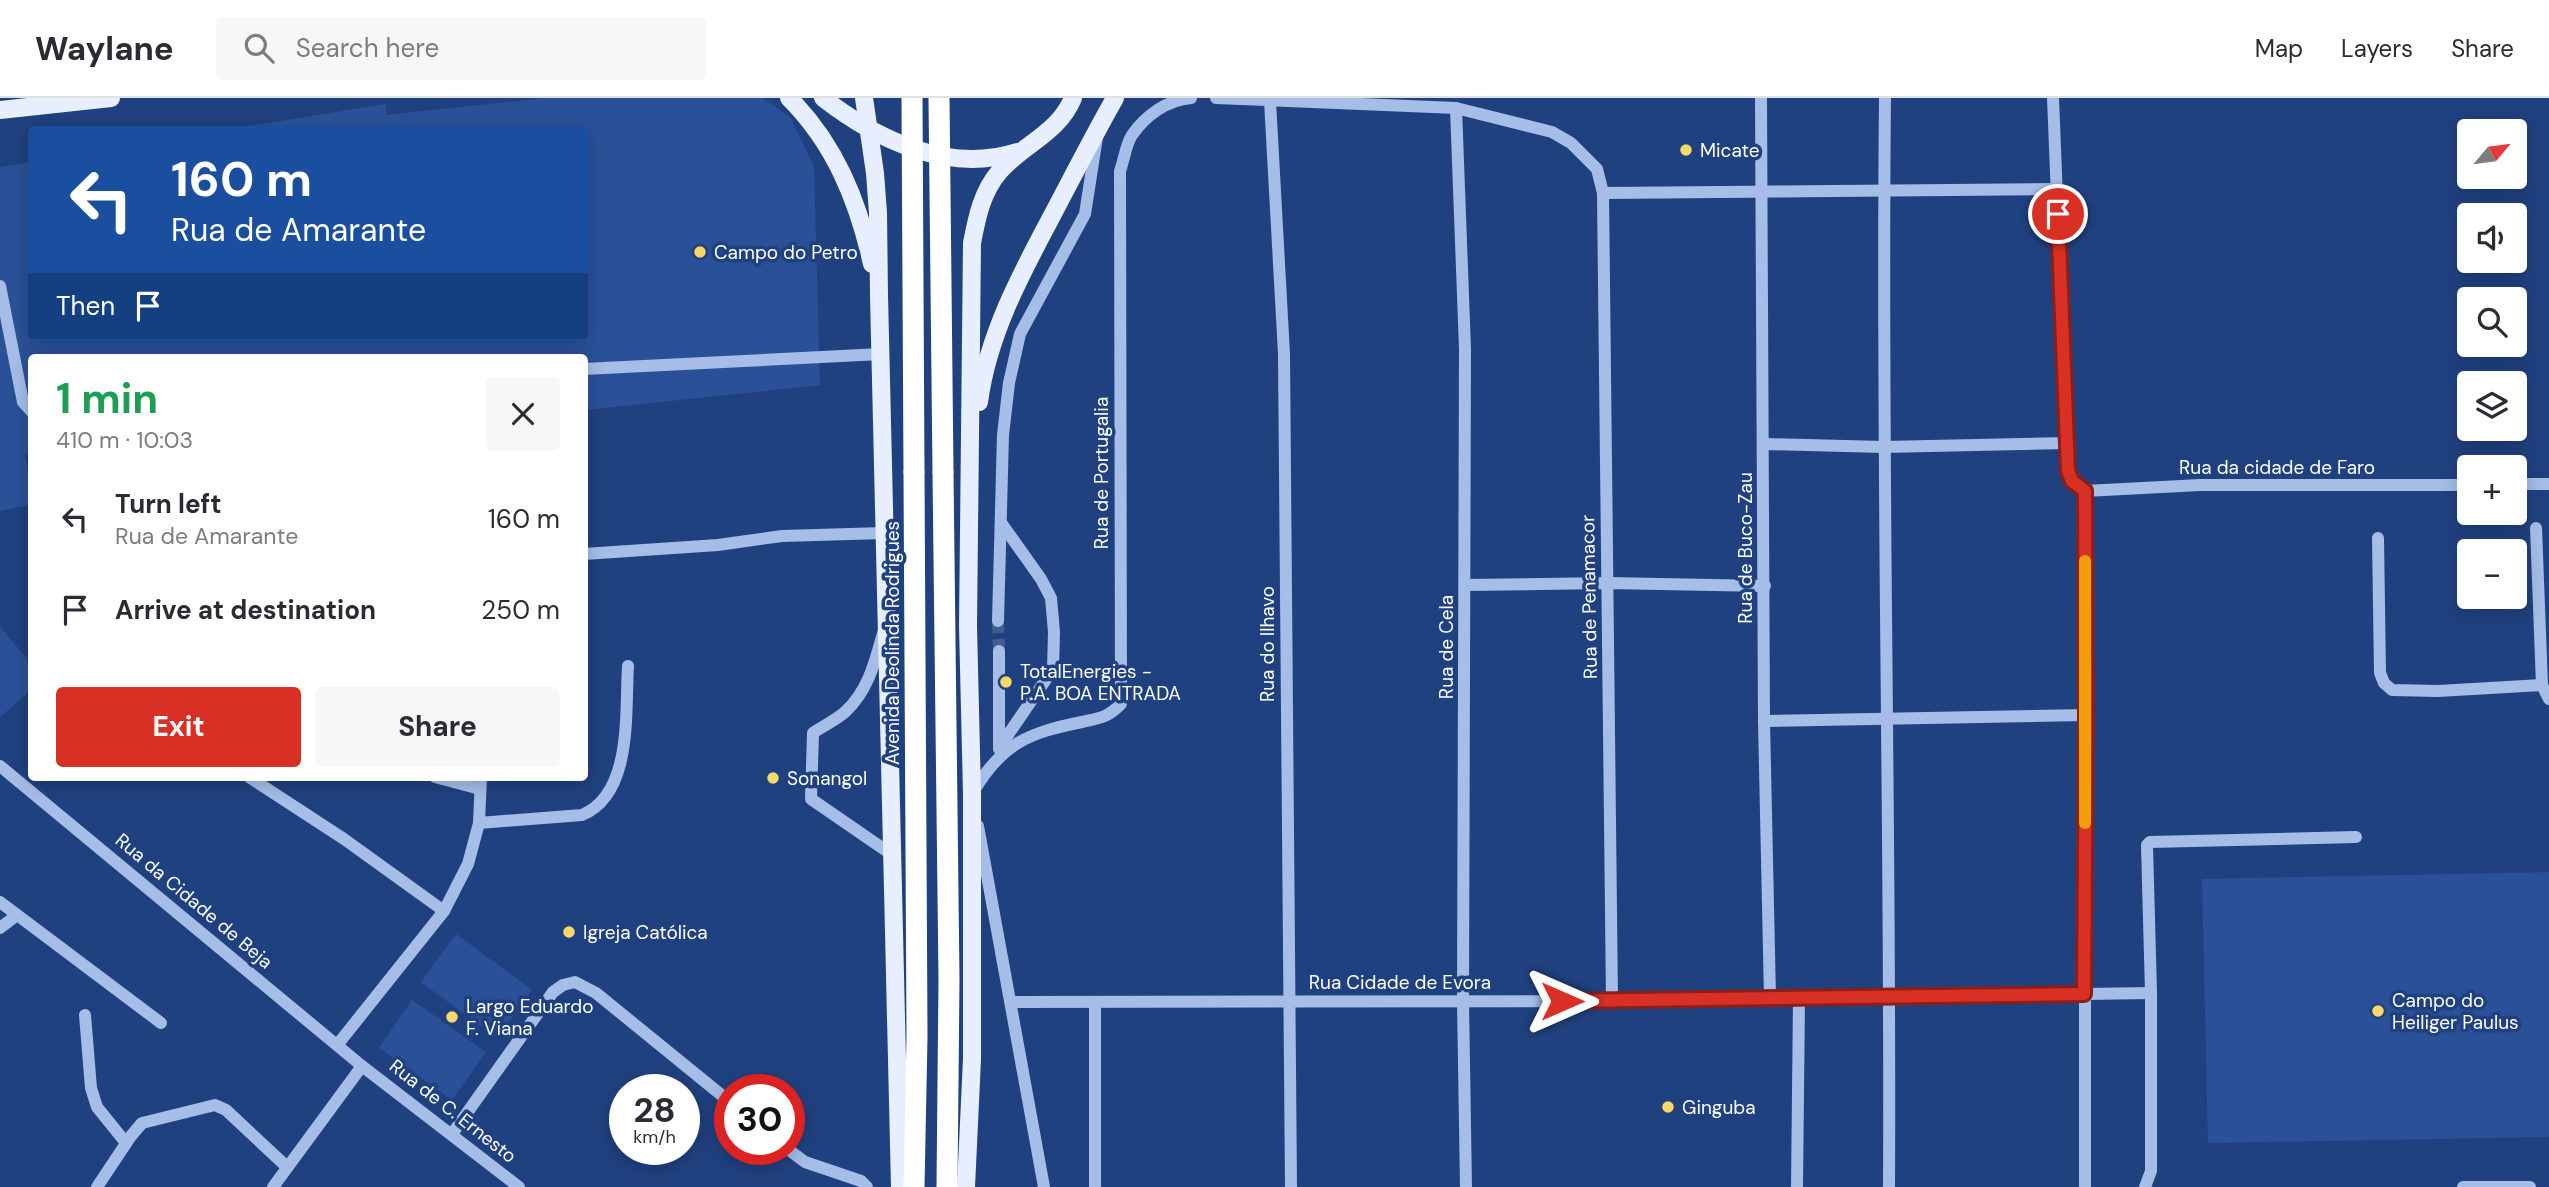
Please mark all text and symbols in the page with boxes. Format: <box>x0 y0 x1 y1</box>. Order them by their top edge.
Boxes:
search box <box>216 17 706 80</box>
text: Waylane <box>35 27 174 70</box>
icon: search <box>240 29 278 67</box>
text: Search here <box>296 31 439 65</box>
text: Map <box>2255 33 2303 64</box>
text: Layers <box>2341 33 2413 64</box>
text: Share <box>2451 33 2514 64</box>
north arrow <box>2457 119 2527 189</box>
map controls <box>2457 119 2527 609</box>
place label: Micate <box>1700 138 1759 163</box>
marker: Micate <box>1678 142 1694 158</box>
text: 160 m <box>171 147 312 211</box>
icon: left <box>56 154 147 245</box>
pin <box>2028 184 2088 244</box>
icon: arrive <box>2039 195 2077 233</box>
button: sound <box>2457 203 2527 273</box>
text: Rua de Amarante <box>171 209 426 251</box>
place label: Campo do Petro <box>714 240 858 265</box>
marker: Campo do Petro <box>692 244 708 260</box>
icon: arrive <box>129 287 167 325</box>
button: search <box>2457 287 2527 357</box>
text: Then <box>56 289 115 323</box>
text: 1 min <box>56 371 158 426</box>
button: layers <box>2457 371 2527 441</box>
button: close <box>486 377 560 451</box>
street label: Rua de Portugalia <box>1089 397 1114 549</box>
text: 410 m · 10:03 <box>56 425 193 455</box>
street label: Rua da cidade de Faro <box>2179 455 2375 480</box>
button: + <box>2457 455 2527 525</box>
street label: Rua de Buco-Zau <box>1733 472 1758 624</box>
text: Turn left <box>115 487 222 521</box>
icon: left <box>56 500 94 538</box>
text: 160 m <box>488 502 560 536</box>
street label: Rua de Penamacor <box>1575 515 1603 679</box>
text: Rua de Amarante <box>115 521 298 551</box>
street label: Avenida Deolinda Rodrigues <box>880 521 905 765</box>
button: − <box>2457 539 2527 609</box>
street label: Rua do Ilhavo <box>1255 586 1280 702</box>
icon: arrive <box>56 591 94 629</box>
text: Arrive at destination <box>115 593 376 627</box>
text: 250 m <box>481 593 560 627</box>
street label: Rua de Cela <box>1434 595 1459 699</box>
place label: TotalEnergies - P.A. BOA ENTRADA <box>1020 659 1181 706</box>
marker: TotalEnergies - P.A. BOA ENTRADA <box>998 674 1014 690</box>
button: Exit <box>56 687 301 767</box>
button: Share <box>315 687 560 767</box>
place label: Sonangol <box>787 766 867 791</box>
marker: Sonangol <box>765 770 781 786</box>
street label: Rua da Cidade de Beja <box>110 828 278 974</box>
place label: Igreja Católica <box>583 920 708 945</box>
marker: Igreja Católica <box>561 924 577 940</box>
position arrow <box>1525 964 1599 1038</box>
street label: Rua Cidade de Evora <box>1309 970 1491 995</box>
place label: Campo do Heiliger Paulus <box>2392 988 2519 1035</box>
place label: Largo Eduardo F. Viana <box>466 994 593 1041</box>
marker: Campo do Heiliger Paulus <box>2370 1003 2386 1019</box>
marker: Largo Eduardo F. Viana <box>444 1009 460 1025</box>
street label: Rua de C. Ernesto <box>384 1053 522 1169</box>
speed limit sign: 30 <box>714 1074 805 1165</box>
text: 28 <box>633 1087 676 1133</box>
place label: Ginguba <box>1682 1095 1756 1120</box>
marker: Ginguba <box>1660 1099 1676 1115</box>
text: km/h <box>633 1125 676 1149</box>

